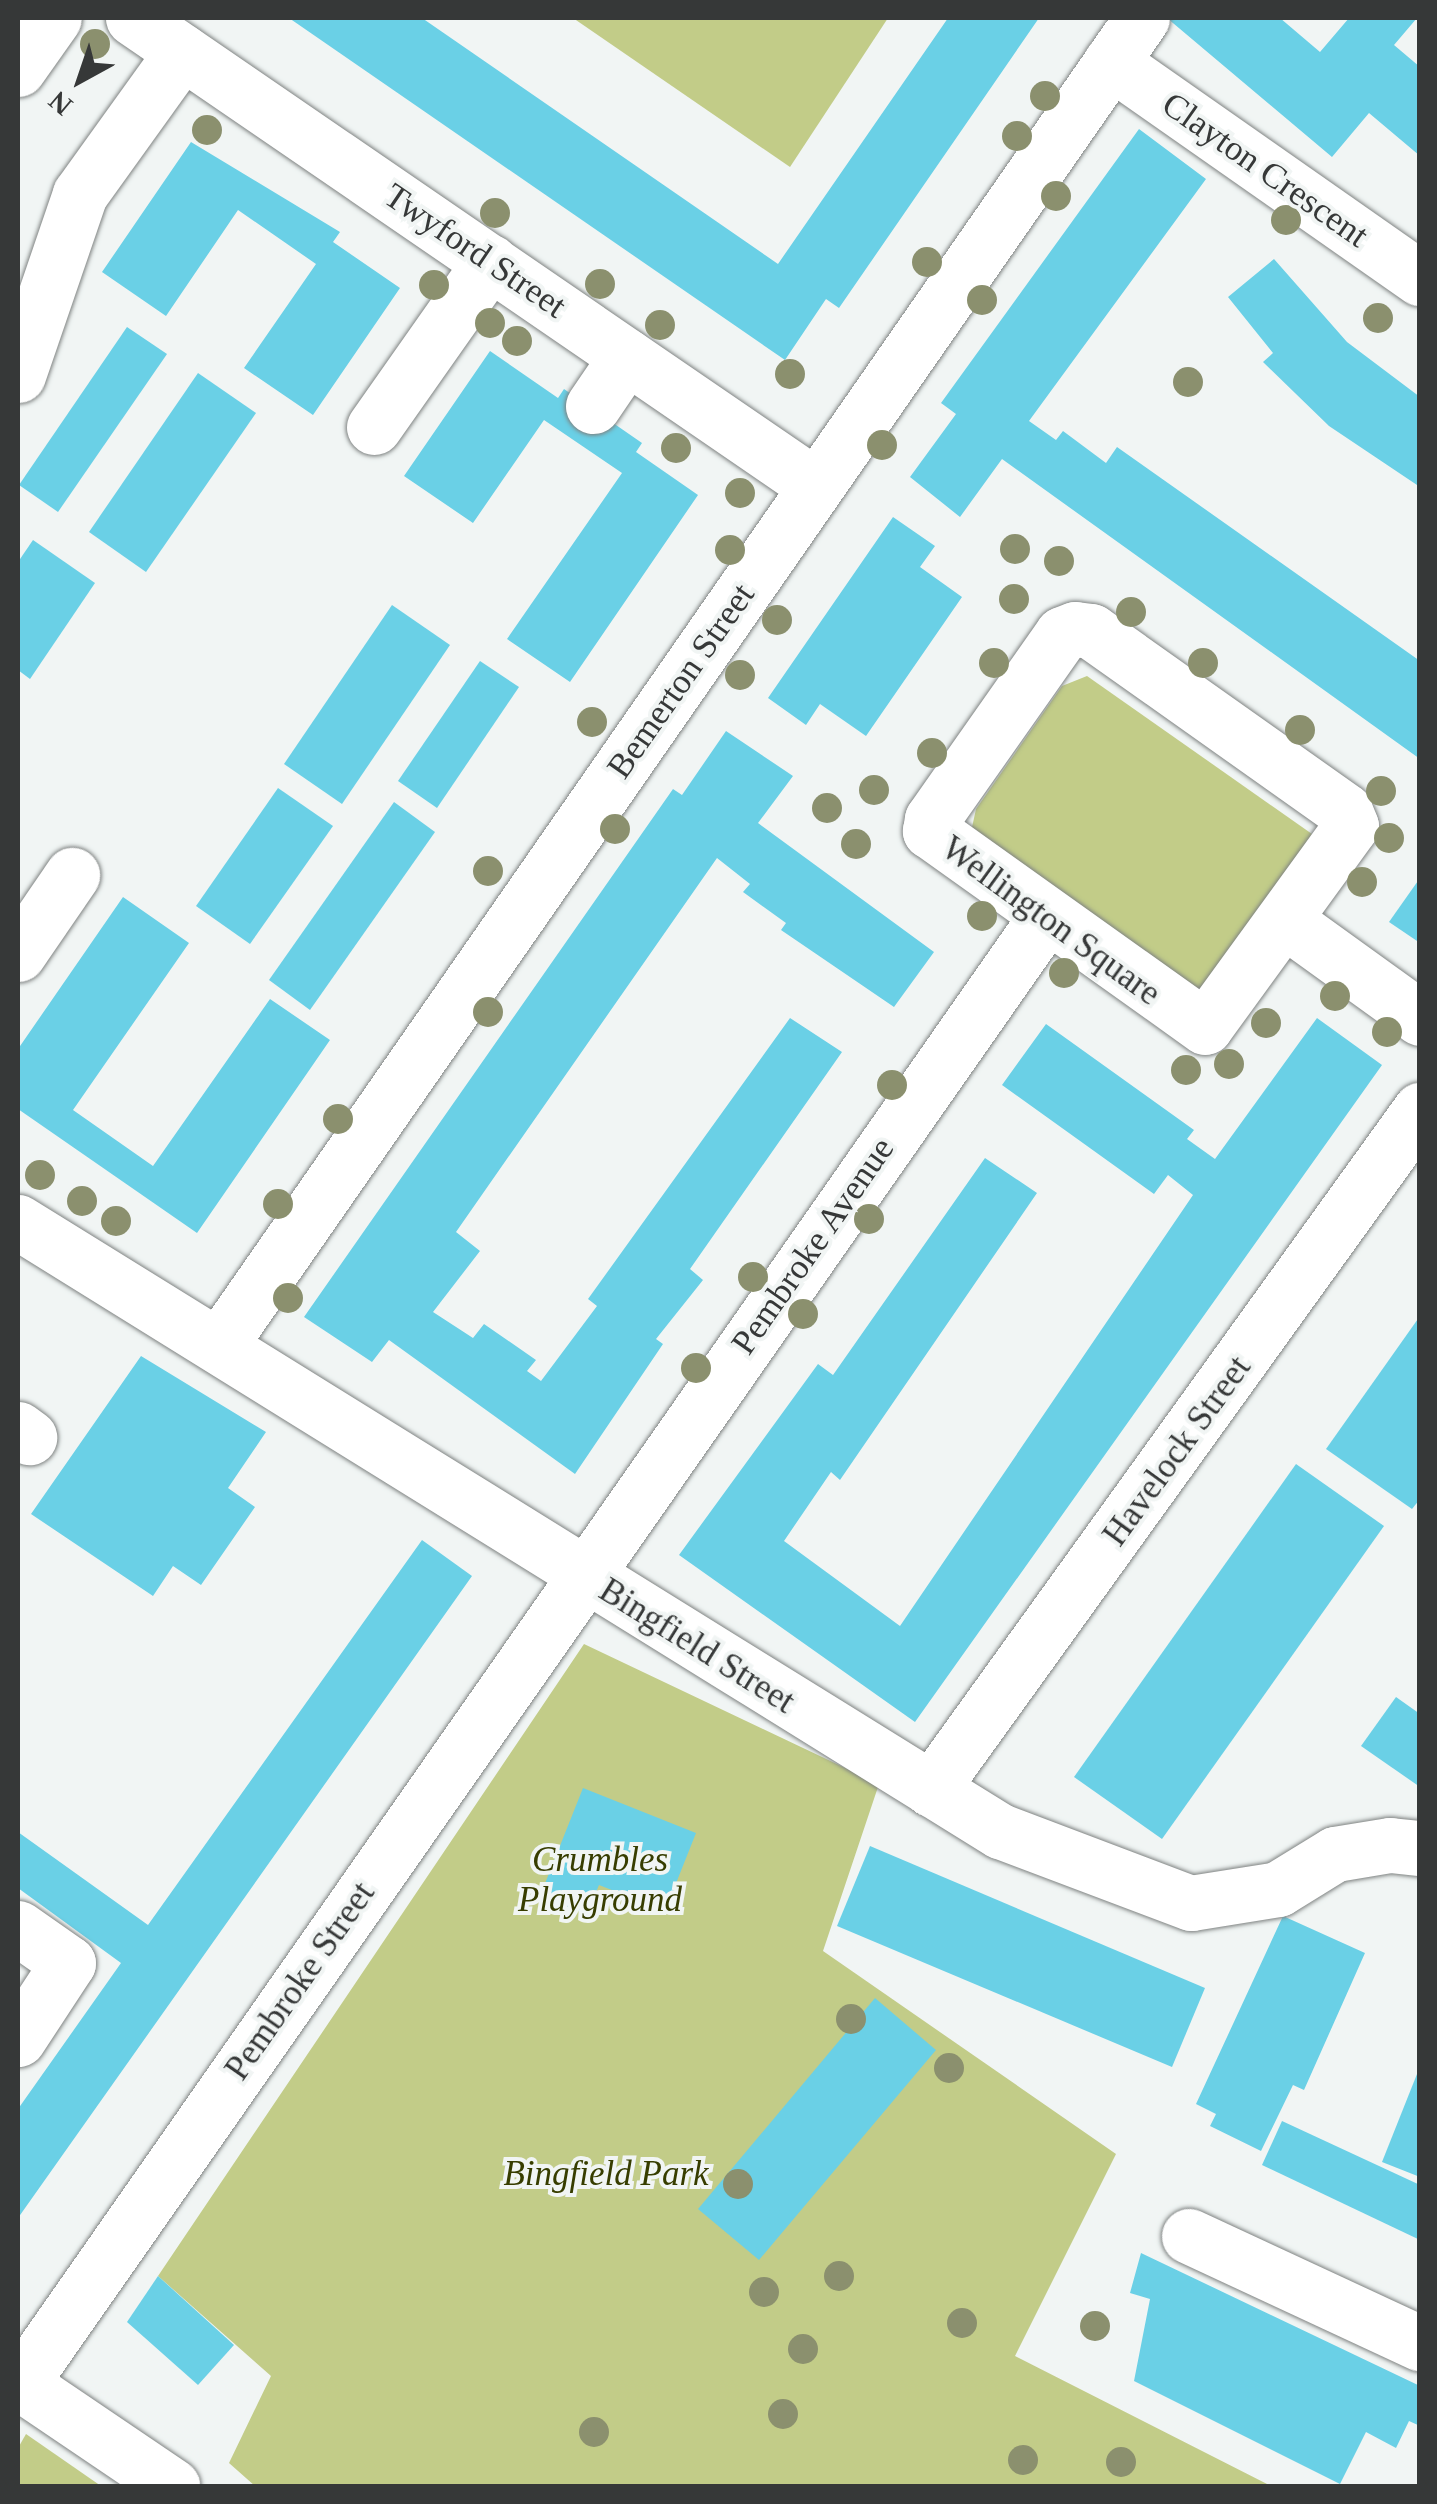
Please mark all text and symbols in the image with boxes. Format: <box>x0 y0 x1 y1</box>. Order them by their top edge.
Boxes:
north arrow <box>30 30 130 130</box>
street label: Clayton Crescent <box>1154 83 1376 257</box>
text: N <box>43 85 78 122</box>
street label: Twyford Street <box>376 175 574 327</box>
street label: Bemerton Street <box>598 575 764 787</box>
street label: Wellington Square <box>933 827 1169 1015</box>
street label: Pembroke Avenue <box>722 1129 904 1363</box>
street label: Havelock Street <box>1094 1348 1260 1554</box>
street label: Bingfield Street <box>591 1569 803 1723</box>
park label: Crumbles Playground <box>518 1839 682 1921</box>
street label: Pembroke Street <box>216 1874 384 2088</box>
park label: Bingfield Park <box>503 2153 709 2195</box>

